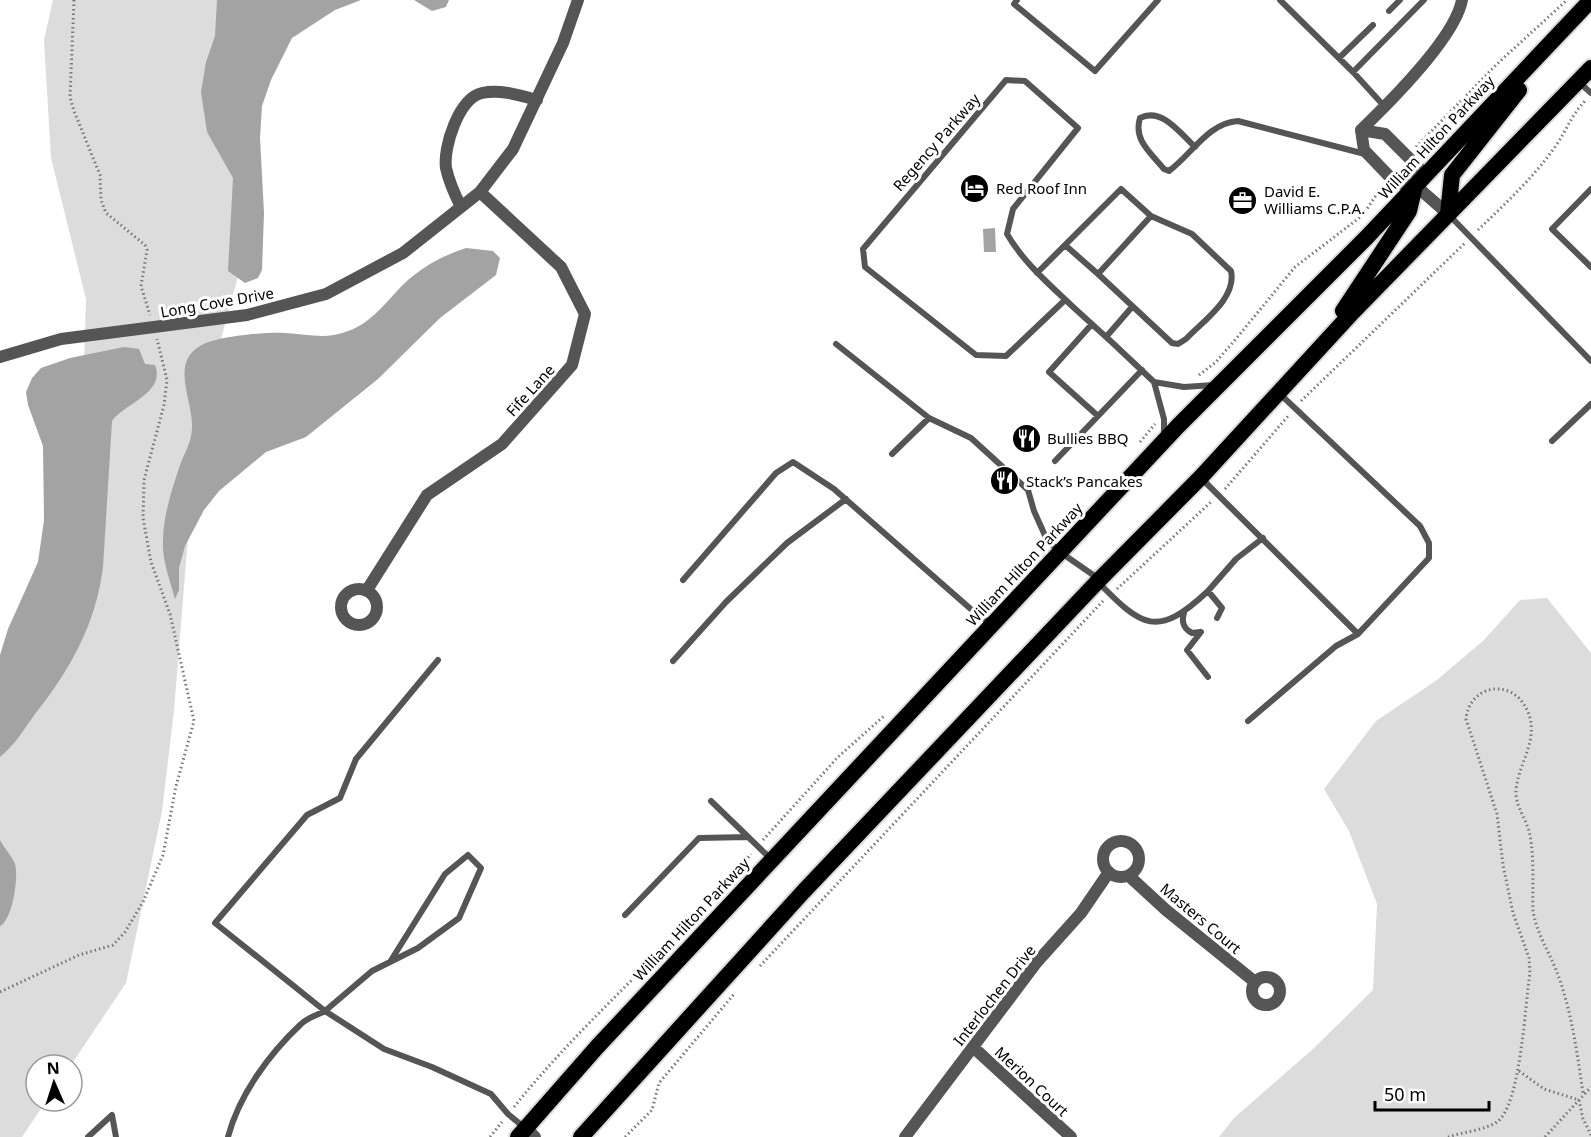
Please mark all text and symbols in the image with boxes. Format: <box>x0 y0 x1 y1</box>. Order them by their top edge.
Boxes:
street label: William Hilton Parkway <box>1373 71 1499 203</box>
street label: Regency Parkway <box>888 89 984 195</box>
hotel icon: Red Roof Inn <box>959 172 991 204</box>
place label: Red Roof Inn <box>996 178 1087 198</box>
place label: David E. Williams C.P.A. <box>1264 181 1365 218</box>
office icon: David E. Williams C.P.A. <box>1227 184 1259 216</box>
street label: Long Cove Drive <box>159 282 275 322</box>
street label: Fife Lane <box>501 360 559 420</box>
restaurant icon: Bullies BBQ <box>1010 422 1042 454</box>
place label: Bullies BBQ <box>1047 428 1128 448</box>
restaurant icon: Stack’s Pancakes <box>989 465 1021 497</box>
place label: Stack’s Pancakes <box>1026 471 1143 491</box>
street label: William Hilton Parkway <box>961 498 1087 630</box>
street label: William Hilton Parkway <box>628 853 754 985</box>
street label: Masters Court <box>1156 878 1246 958</box>
street label: Interlochen Drive <box>948 941 1040 1049</box>
street label: Merion Court <box>991 1042 1074 1121</box>
north arrow <box>24 1053 84 1113</box>
text: N <box>46 1057 60 1079</box>
scale bar <box>1375 1074 1489 1112</box>
text: 50 m <box>1384 1082 1426 1106</box>

